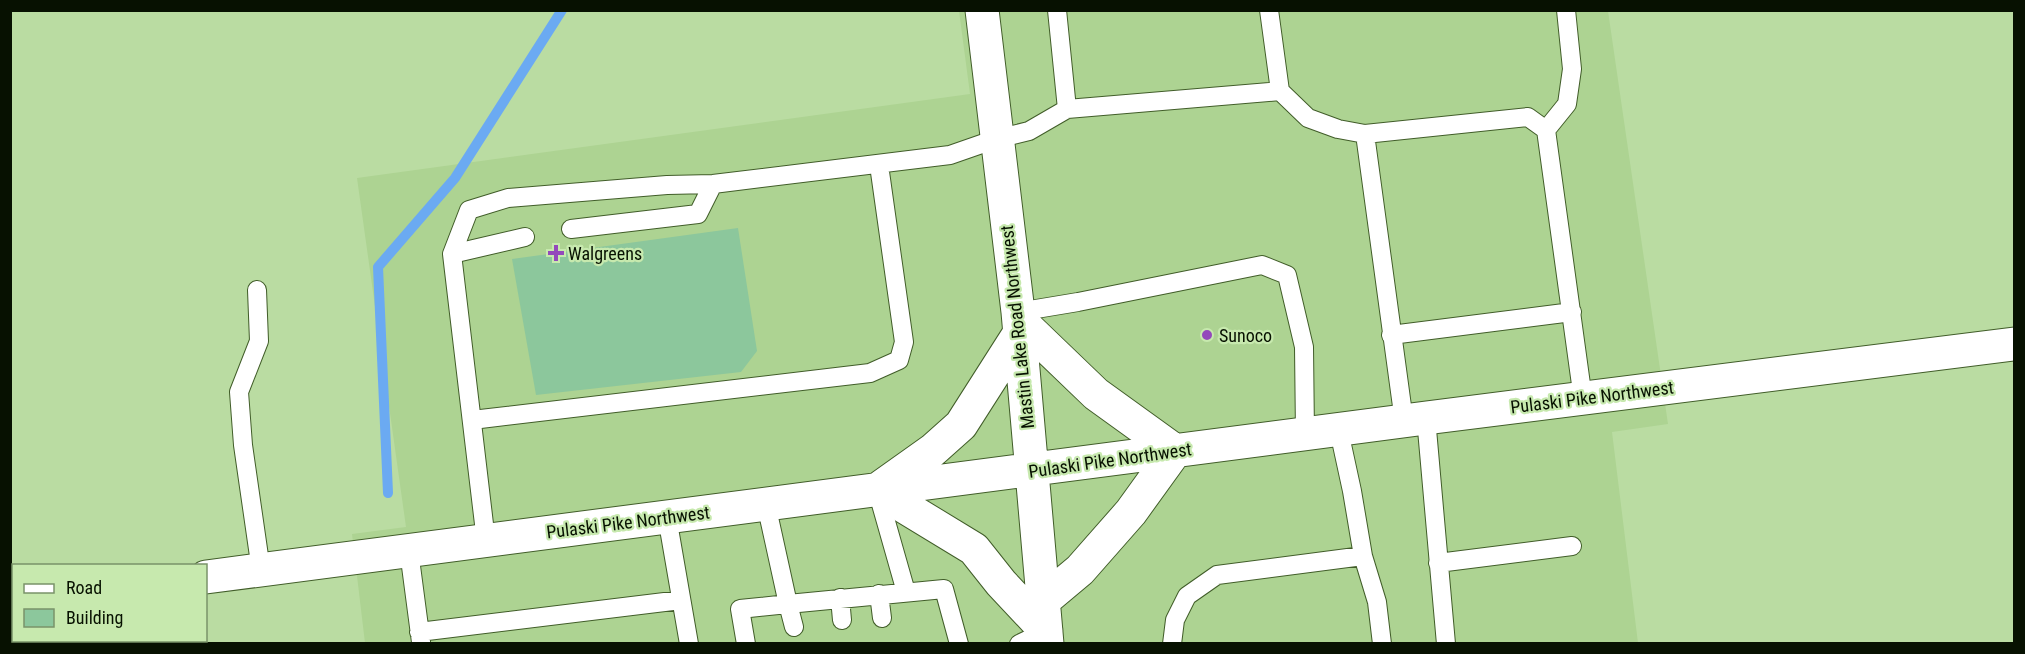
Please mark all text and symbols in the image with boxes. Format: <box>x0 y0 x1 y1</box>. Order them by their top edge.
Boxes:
street label: Mastin Lake Road Northwest <box>996 224 1038 430</box>
place label: Walgreens <box>568 243 642 264</box>
marker: Walgreens <box>549 246 563 260</box>
place label: Sunoco <box>1219 325 1272 346</box>
marker: Sunoco <box>1200 328 1214 342</box>
street label: Pulaski Pike Northwest <box>1509 377 1675 417</box>
street label: Pulaski Pike Northwest <box>1027 438 1193 482</box>
street label: Pulaski Pike Northwest <box>545 502 711 542</box>
legend <box>12 564 207 642</box>
text: Road <box>66 577 102 598</box>
text: Building <box>66 607 123 628</box>

